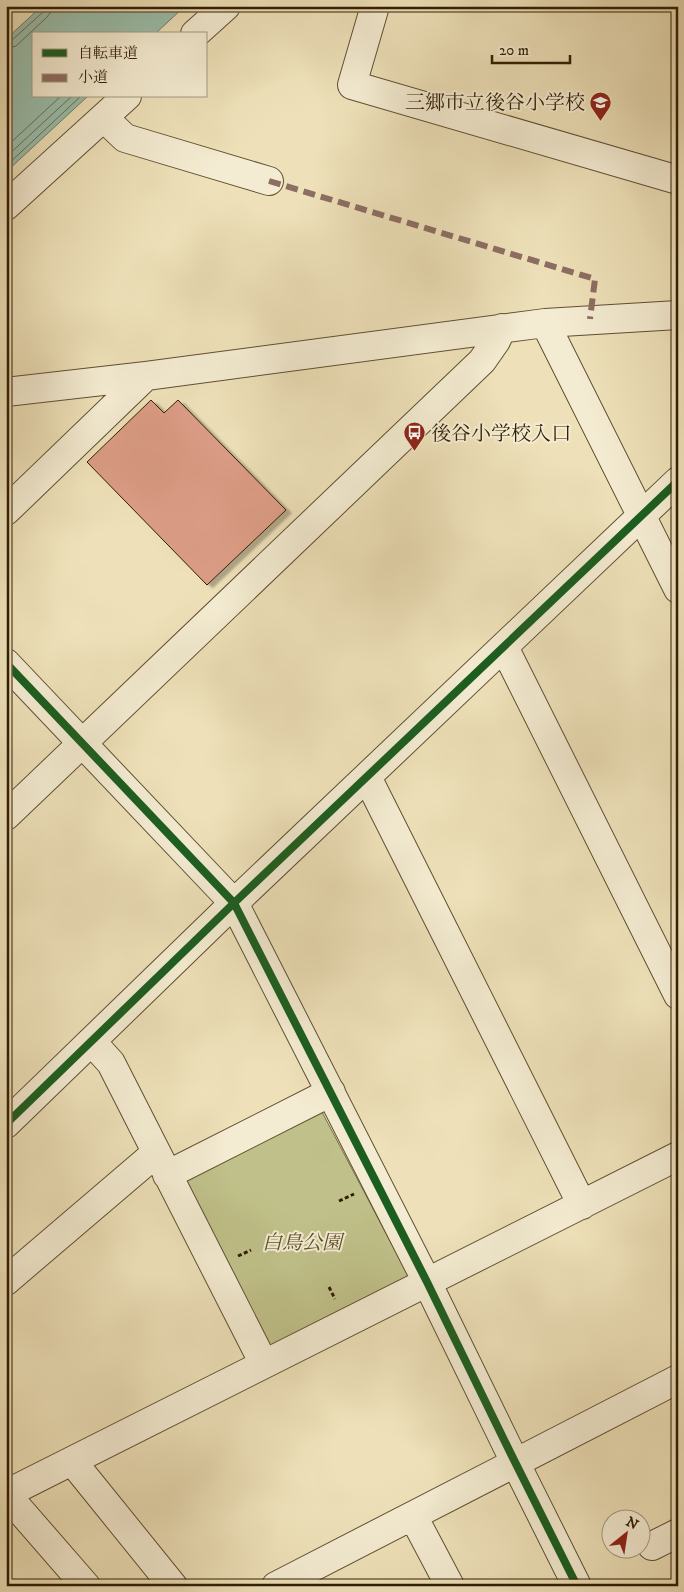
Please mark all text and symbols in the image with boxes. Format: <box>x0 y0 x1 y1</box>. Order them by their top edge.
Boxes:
legend <box>32 32 208 98</box>
scale bar <box>492 32 569 64</box>
text: 20 m <box>499 41 529 60</box>
text: 自転車道 <box>78 44 138 63</box>
text: 小道 <box>78 68 108 87</box>
school or university icon: 三郷市立後谷小学校 <box>589 90 613 121</box>
place label: 三郷市立後谷小学校 <box>405 91 585 116</box>
bus stop icon: 後谷小学校入口 <box>403 421 427 452</box>
place label: 後谷小学校入口 <box>431 422 571 447</box>
park label: 白鳥公園 <box>262 1231 345 1256</box>
north arrow <box>602 1510 652 1560</box>
text: N <box>623 1513 642 1535</box>

